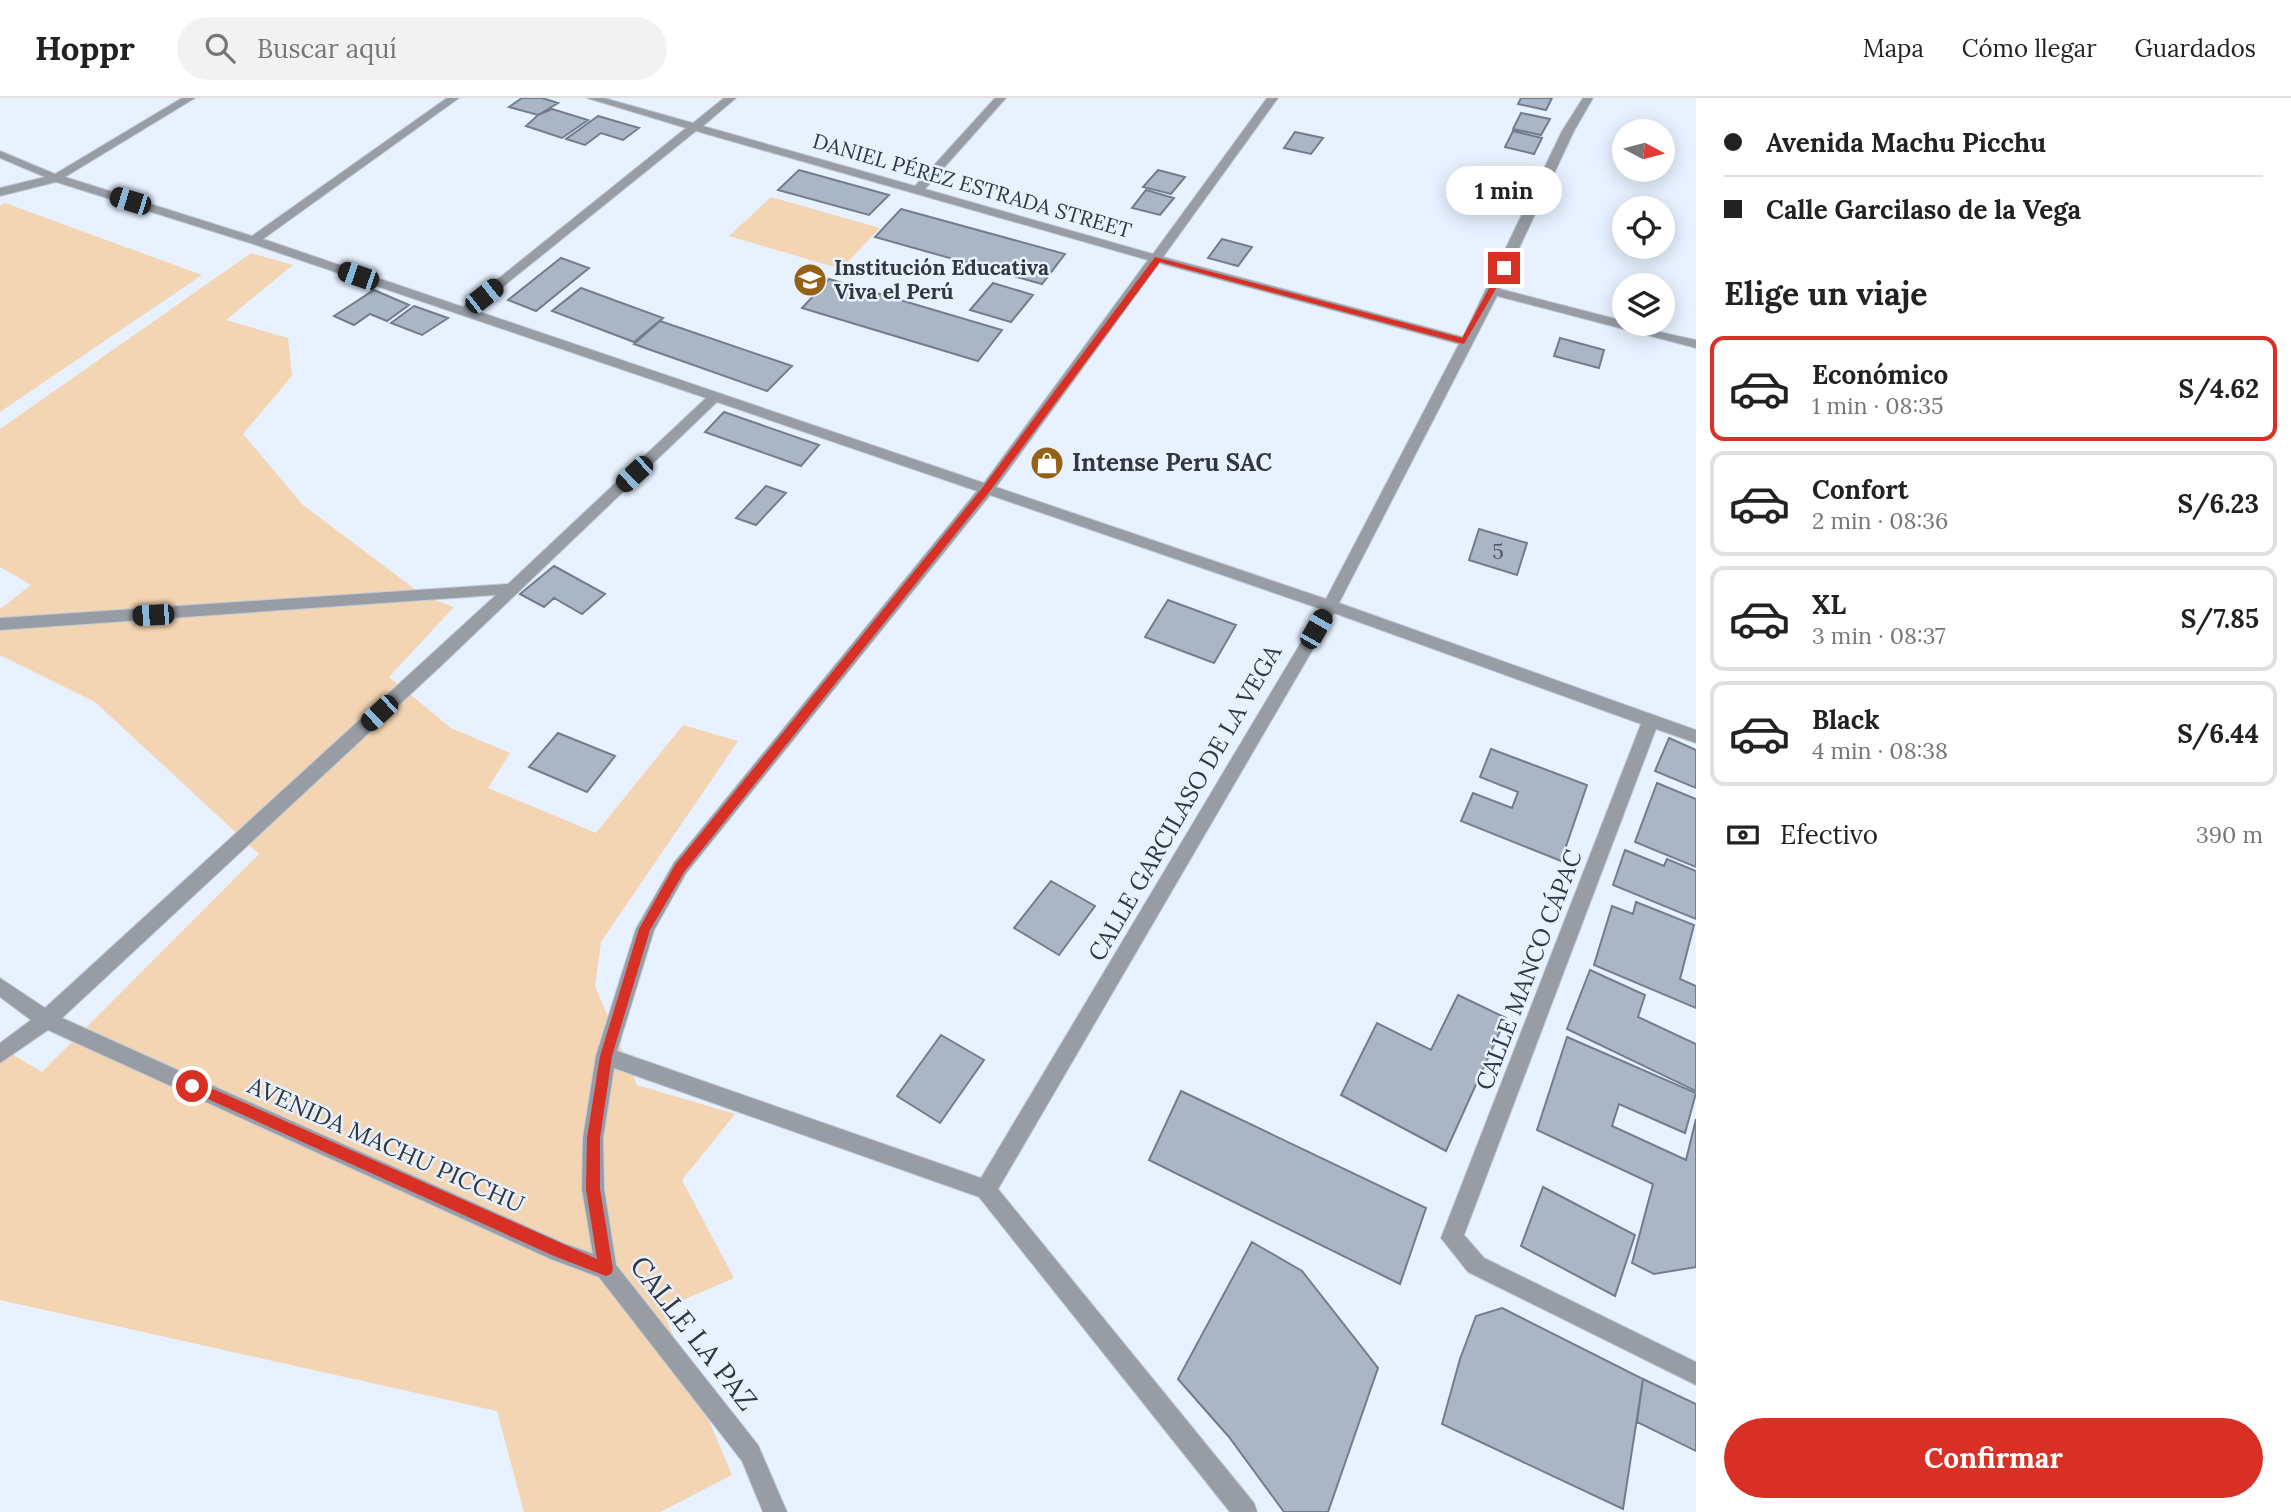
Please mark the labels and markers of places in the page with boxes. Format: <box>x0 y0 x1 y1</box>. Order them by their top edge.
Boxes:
place label: Institución Educativa Viva el Perú <box>834 254 1049 305</box>
school or university icon: Institución Educativa Viva el Perú <box>791 261 829 299</box>
shop icon: Intense Peru SAC <box>1028 444 1066 482</box>
place label: Intense Peru SAC <box>1072 447 1272 478</box>

